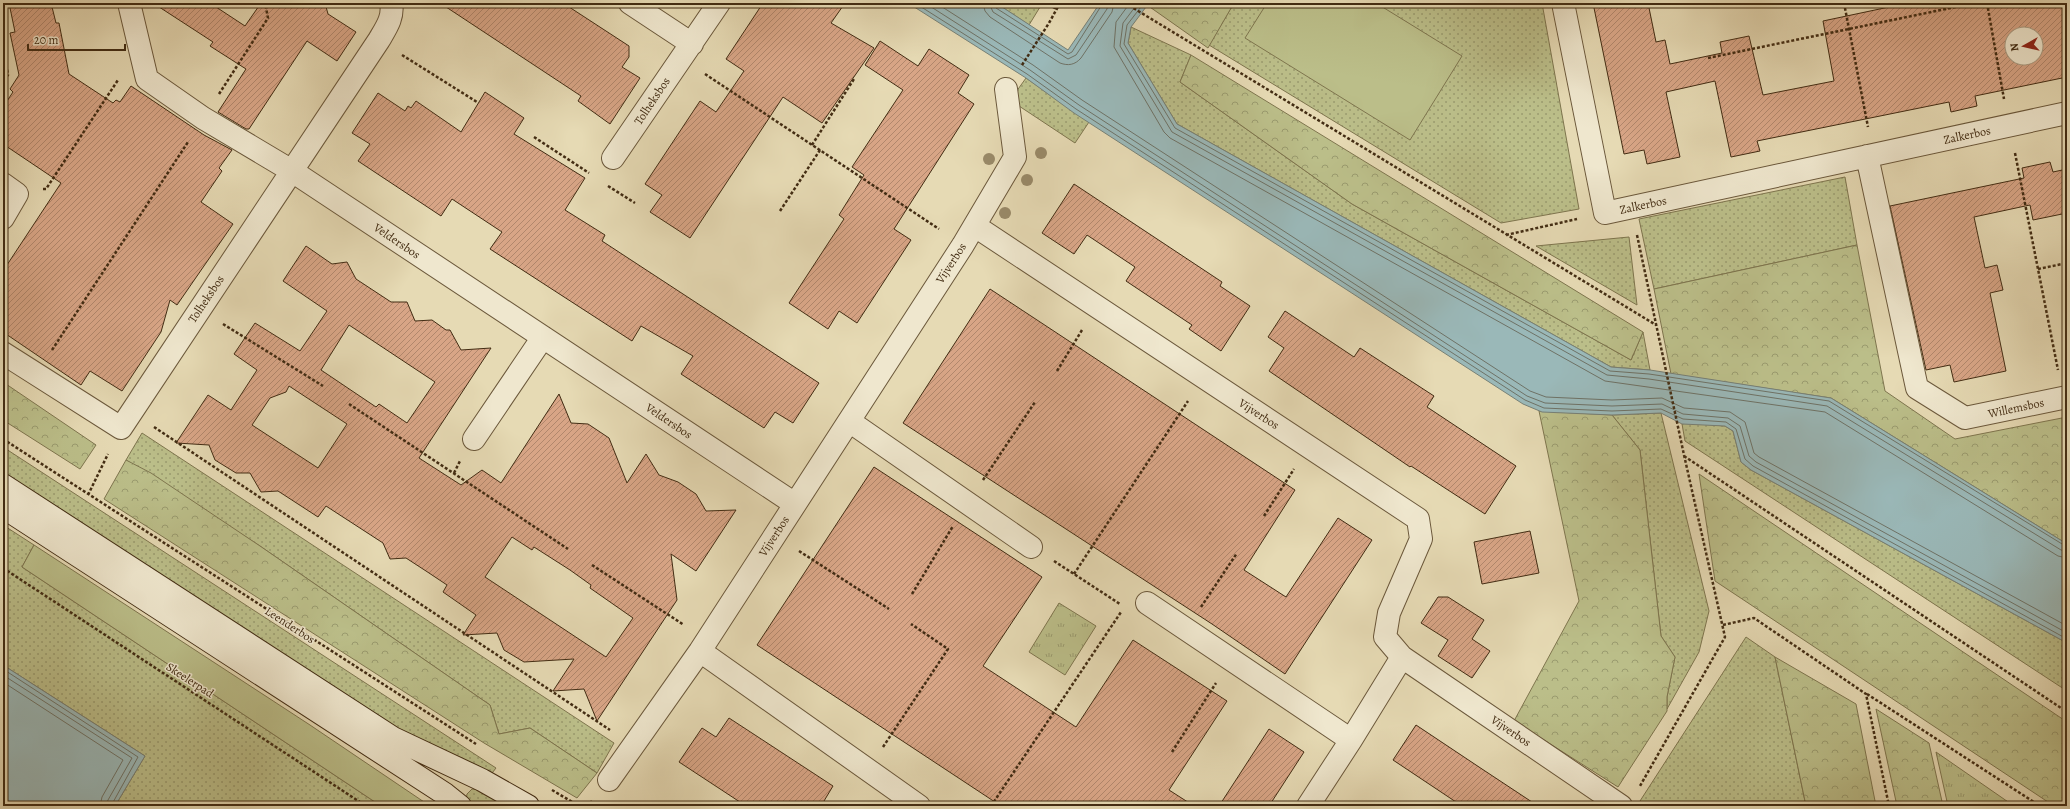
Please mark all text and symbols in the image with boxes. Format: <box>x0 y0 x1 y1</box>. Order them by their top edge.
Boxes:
scale bar <box>28 26 125 52</box>
north arrow <box>2004 26 2044 66</box>
text: 20 m <box>34 32 58 48</box>
text: N <box>2007 42 2023 52</box>
street label: Tolheksbos <box>630 74 674 128</box>
street label: Zalkerbos <box>1942 122 1992 148</box>
street label: Zalkerbos <box>1618 192 1668 218</box>
street label: Veldersbos <box>370 219 424 263</box>
street label: Vijverbos <box>931 240 970 287</box>
street label: Tolheksbos <box>184 272 228 326</box>
street label: Vijverbos <box>1235 394 1282 433</box>
street label: Willemsbos <box>1985 394 2046 422</box>
street label: Veldersbos <box>642 399 696 443</box>
street label: Vijverbos <box>754 513 793 560</box>
street label: Leenderbos <box>262 603 318 647</box>
street label: Skeelerpad <box>163 659 217 702</box>
street label: Vijverbos <box>1487 711 1534 750</box>

